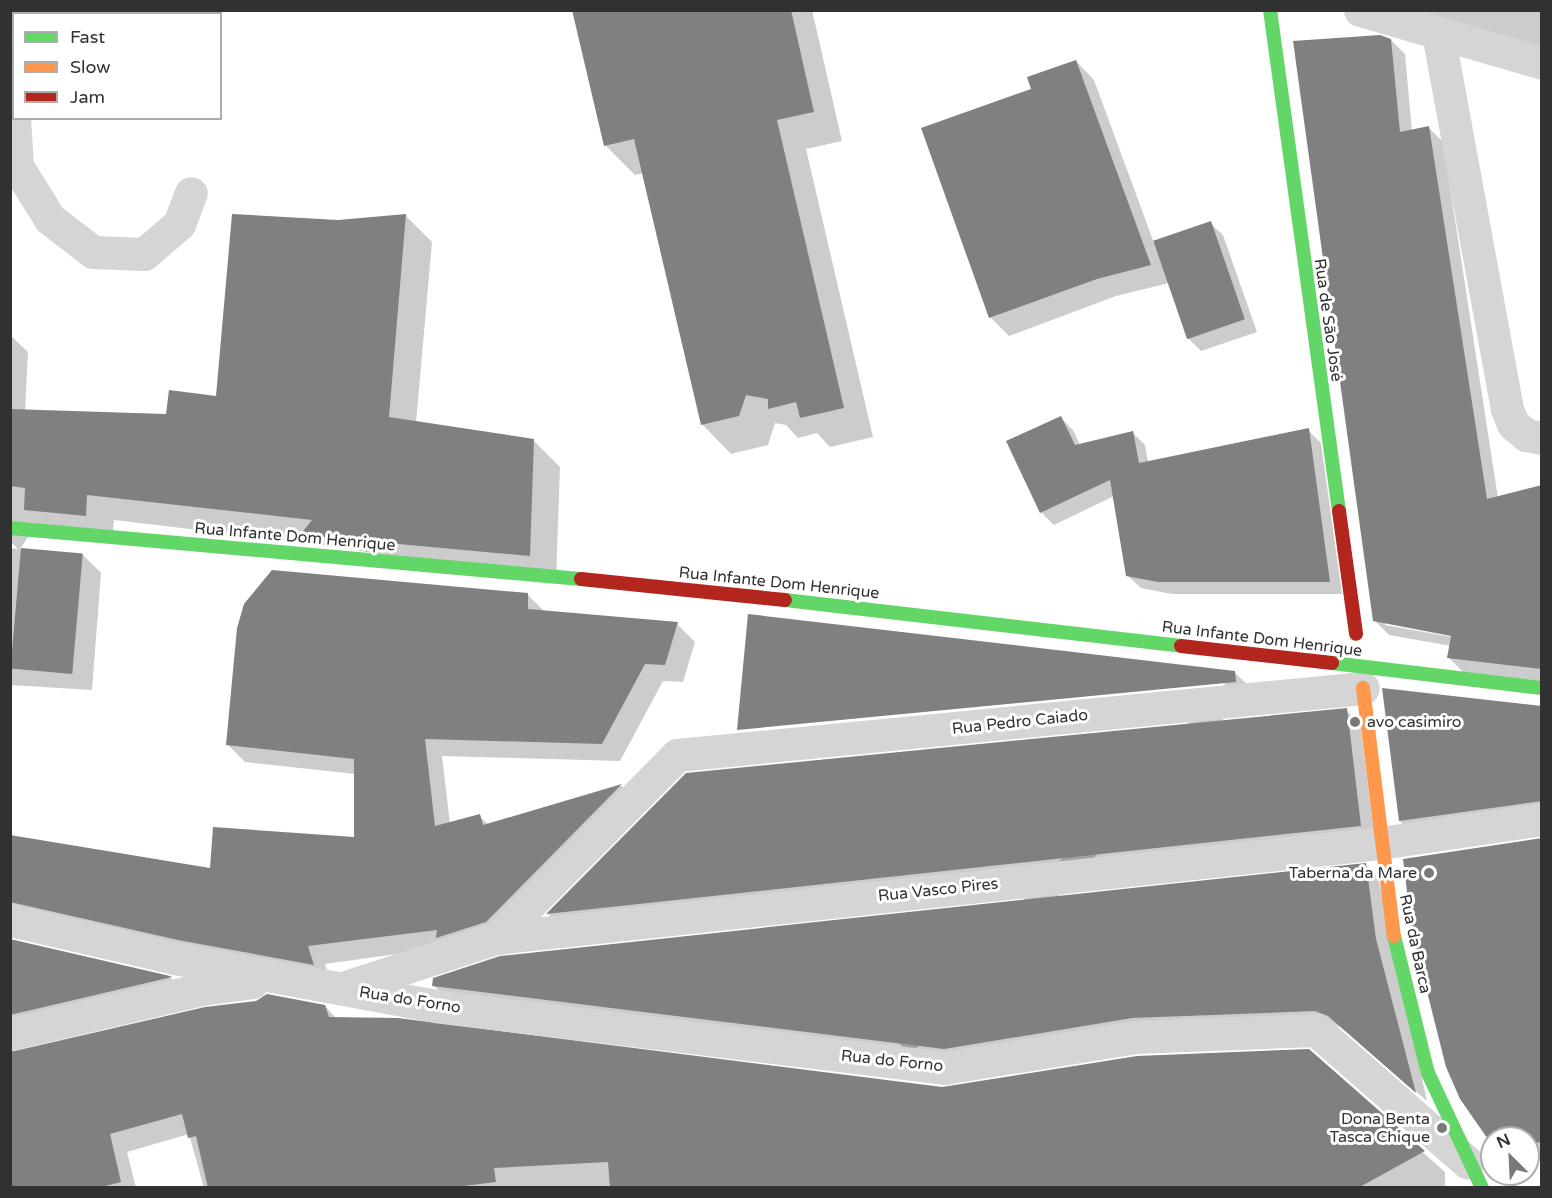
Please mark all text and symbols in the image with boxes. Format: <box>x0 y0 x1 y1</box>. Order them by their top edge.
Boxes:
legend <box>12 12 222 120</box>
text: Fast <box>70 26 105 48</box>
text: Slow <box>70 56 111 78</box>
text: Jam <box>70 86 105 108</box>
street label: Rua de São José <box>1310 257 1346 383</box>
street label: Rua Infante Dom Henrique <box>194 519 396 555</box>
street label: Rua Infante Dom Henrique <box>678 563 880 603</box>
street label: Rua Infante Dom Henrique <box>1161 617 1363 661</box>
street label: Rua Pedro Caiado <box>951 705 1089 739</box>
place label: avo casimiro <box>1367 712 1462 732</box>
marker: avo casimiro <box>1348 715 1362 729</box>
place label: Taberna da Mare <box>1289 863 1417 883</box>
marker: Taberna da Mare <box>1422 866 1436 880</box>
street label: Rua Vasco Pires <box>877 874 999 906</box>
street label: Rua da Barca <box>1395 893 1435 995</box>
street label: Rua do Forno <box>358 982 462 1018</box>
street label: Rua do Forno <box>840 1046 944 1076</box>
place label: Dona Benta Tasca Chique <box>1329 1109 1430 1147</box>
marker: Dona Benta Tasca Chique <box>1435 1121 1449 1135</box>
north arrow <box>1480 1126 1540 1186</box>
text: N <box>1494 1130 1513 1153</box>

